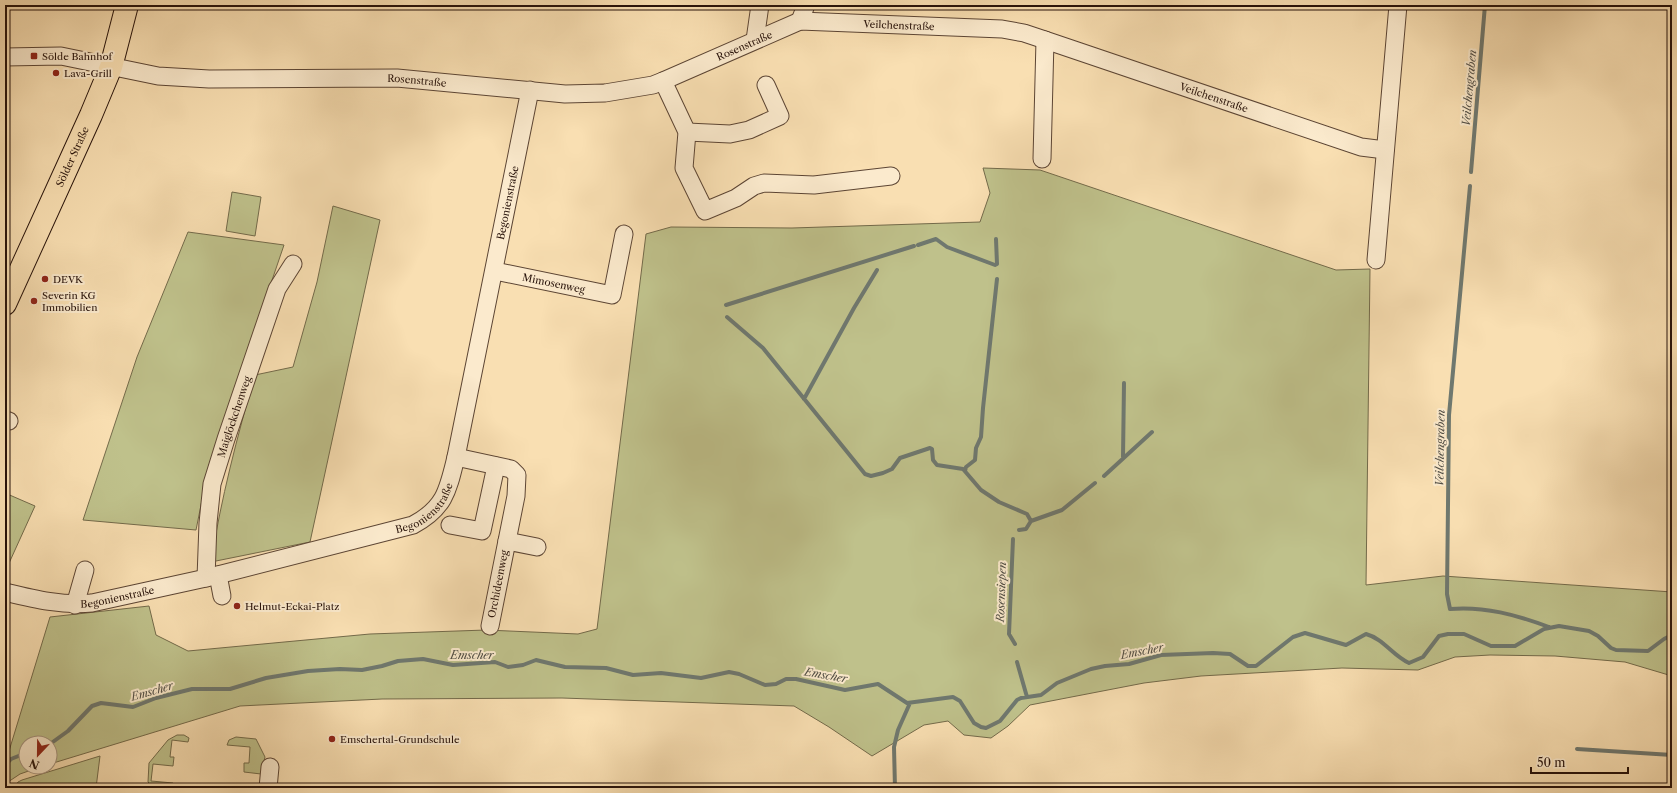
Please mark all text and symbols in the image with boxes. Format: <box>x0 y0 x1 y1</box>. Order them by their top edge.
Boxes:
street label: Veilchenstraße <box>862 17 935 33</box>
street label: Rosenstraße <box>714 27 774 63</box>
water label: Veilchengraben <box>1459 49 1479 127</box>
place label: Sölde Bahnhof <box>42 50 114 63</box>
marker: Sölde Bahnhof <box>29 51 39 61</box>
place label: Lava-Grill <box>64 67 112 80</box>
marker: Lava-Grill <box>51 68 61 78</box>
street label: Rosenstraße <box>387 71 447 89</box>
street label: Veilchenstraße <box>1177 79 1250 115</box>
street label: Sölder Straße <box>53 124 92 189</box>
street label: Begonienstraße <box>493 164 521 241</box>
street label: Mimosenweg <box>521 270 587 296</box>
place label: DEVK <box>53 273 84 286</box>
marker: DEVK <box>40 274 50 284</box>
place label: Severin KG Immobilien <box>42 289 98 314</box>
marker: Severin KG Immobilien <box>29 296 39 306</box>
street label: Maiglöckchenweg <box>214 373 254 459</box>
water label: Veilchengraben <box>1432 409 1448 487</box>
street label: Begonienstraße <box>394 481 455 536</box>
street label: Orchideenweg <box>485 548 511 619</box>
water label: Rosensiepen <box>993 561 1009 623</box>
street label: Begonienstraße <box>80 583 156 610</box>
place label: Helmut-Eckai-Platz <box>245 600 339 613</box>
marker: Helmut-Eckai-Platz <box>232 601 242 611</box>
water label: Emscher <box>1118 640 1165 662</box>
water label: Emscher <box>449 648 495 662</box>
water label: Emscher <box>802 664 849 686</box>
water label: Emscher <box>128 678 176 704</box>
place label: Emschertal-Grundschule <box>340 733 460 746</box>
marker: Emschertal-Grundschule <box>327 734 337 744</box>
north arrow <box>18 735 58 775</box>
scale bar <box>1531 749 1628 775</box>
text: 50 m <box>1537 755 1566 770</box>
text: N <box>27 756 41 773</box>

